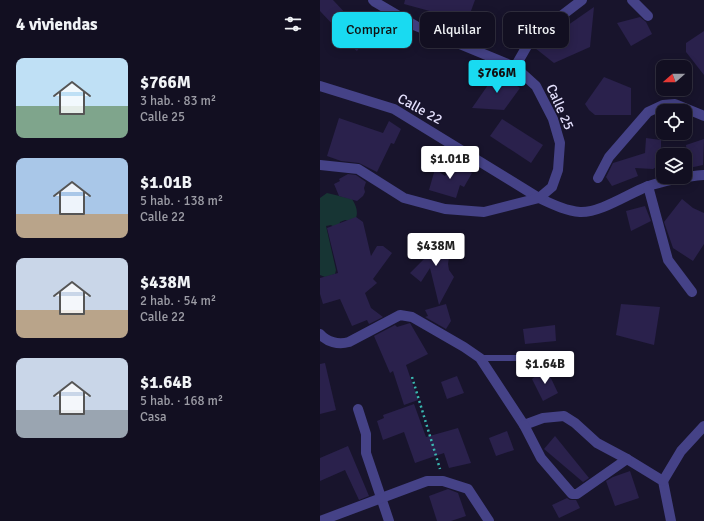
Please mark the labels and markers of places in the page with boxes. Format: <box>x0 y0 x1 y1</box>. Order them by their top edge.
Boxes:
pin: $766M <box>469 60 525 94</box>
pin: $1.01B <box>417 146 483 180</box>
pin: $438M <box>408 233 464 267</box>
pin: $1.64B <box>512 351 578 385</box>

